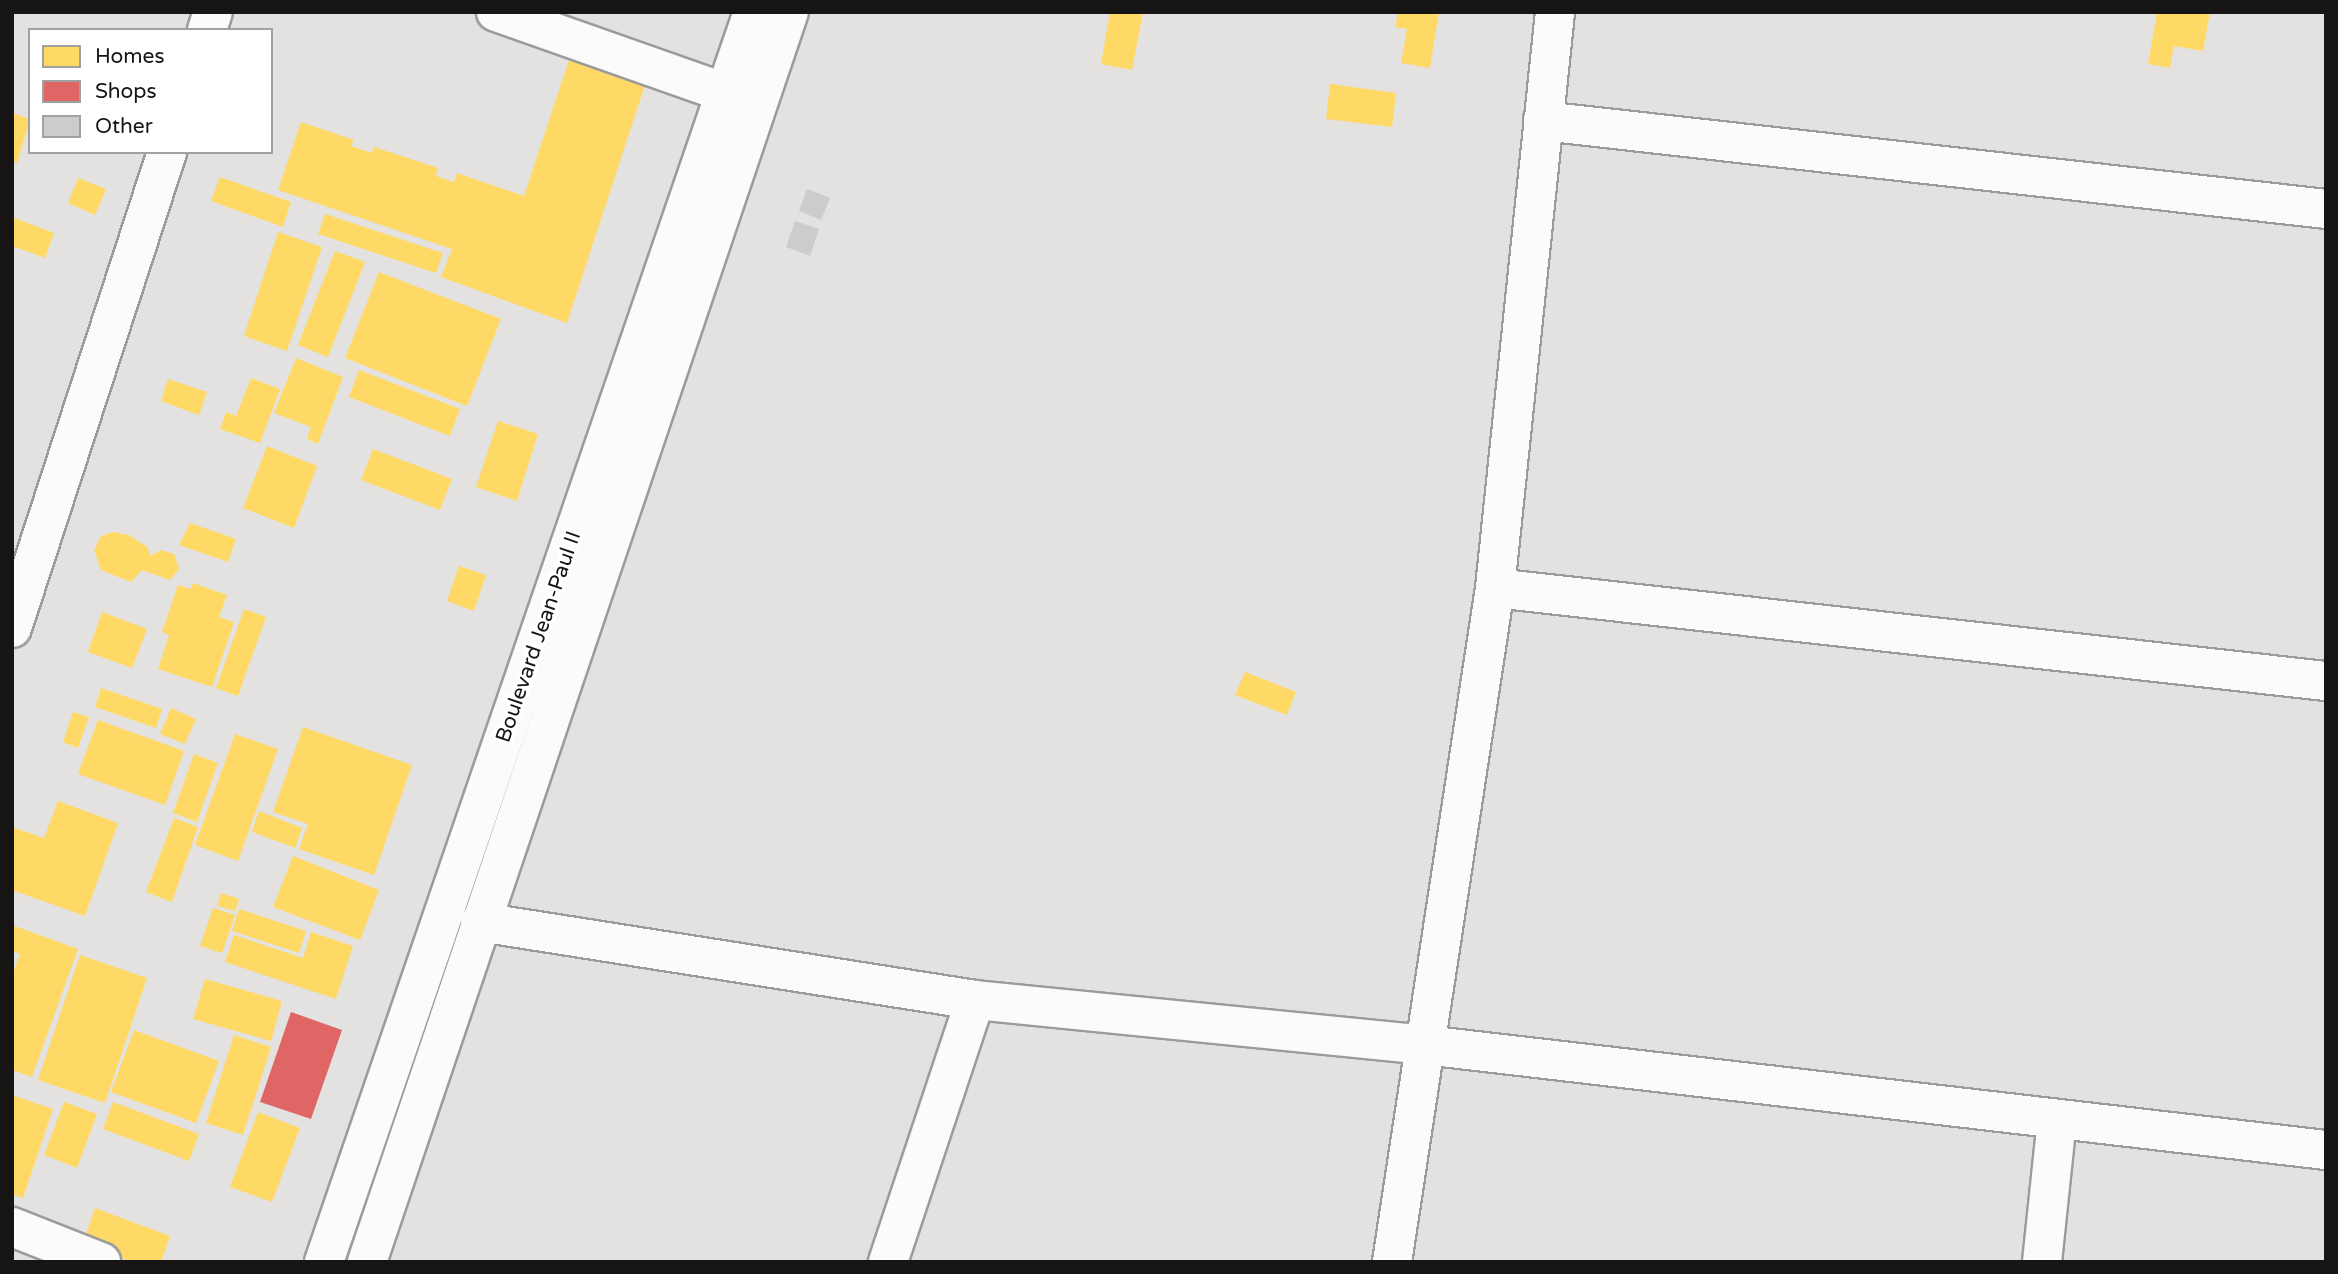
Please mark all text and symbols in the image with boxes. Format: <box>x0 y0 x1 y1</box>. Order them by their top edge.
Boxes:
legend <box>28 28 273 154</box>
text: Homes <box>95 44 165 69</box>
text: Shops <box>95 79 157 104</box>
text: Other <box>95 114 153 139</box>
street label: Boulevard Jean-Paul II <box>491 528 587 746</box>

